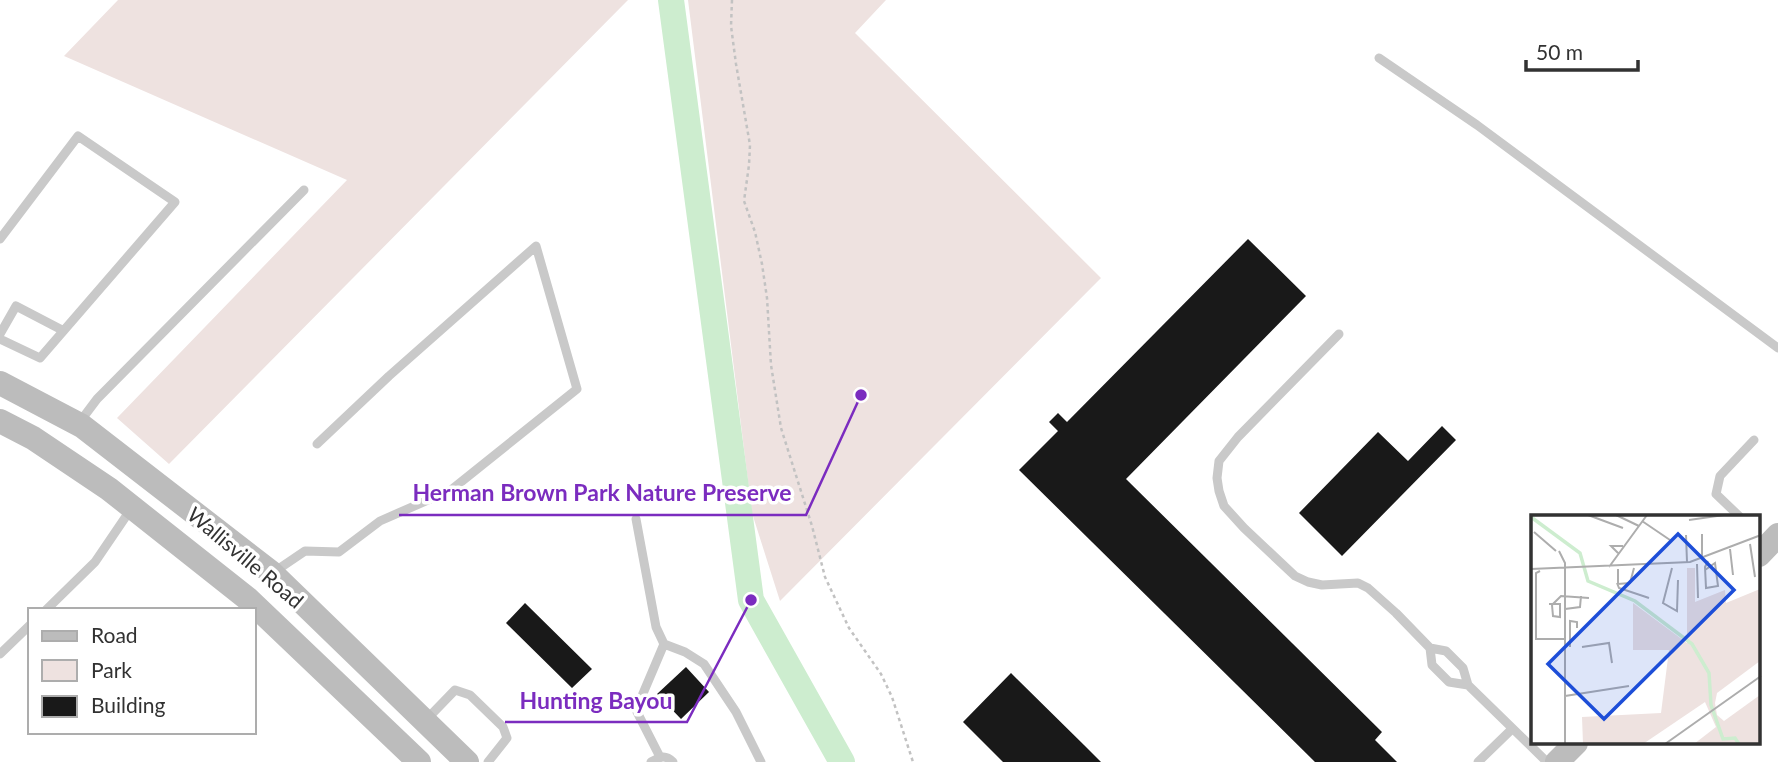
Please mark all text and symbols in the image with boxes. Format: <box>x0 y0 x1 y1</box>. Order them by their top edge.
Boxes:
scale bar <box>1526 28 1638 72</box>
text: 50 m <box>1536 39 1583 64</box>
callout: Herman Brown Park Nature Preserve <box>399 471 806 515</box>
text: Herman Brown Park Nature Preserve <box>412 478 792 506</box>
street label: Wallisville Road <box>183 501 309 613</box>
inset map <box>1531 515 1760 744</box>
legend <box>28 608 256 734</box>
text: Road <box>91 622 138 647</box>
text: Park <box>91 657 132 682</box>
callout: Hunting Bayou <box>505 678 687 722</box>
text: Hunting Bayou <box>519 686 673 714</box>
text: Building <box>91 692 166 717</box>

